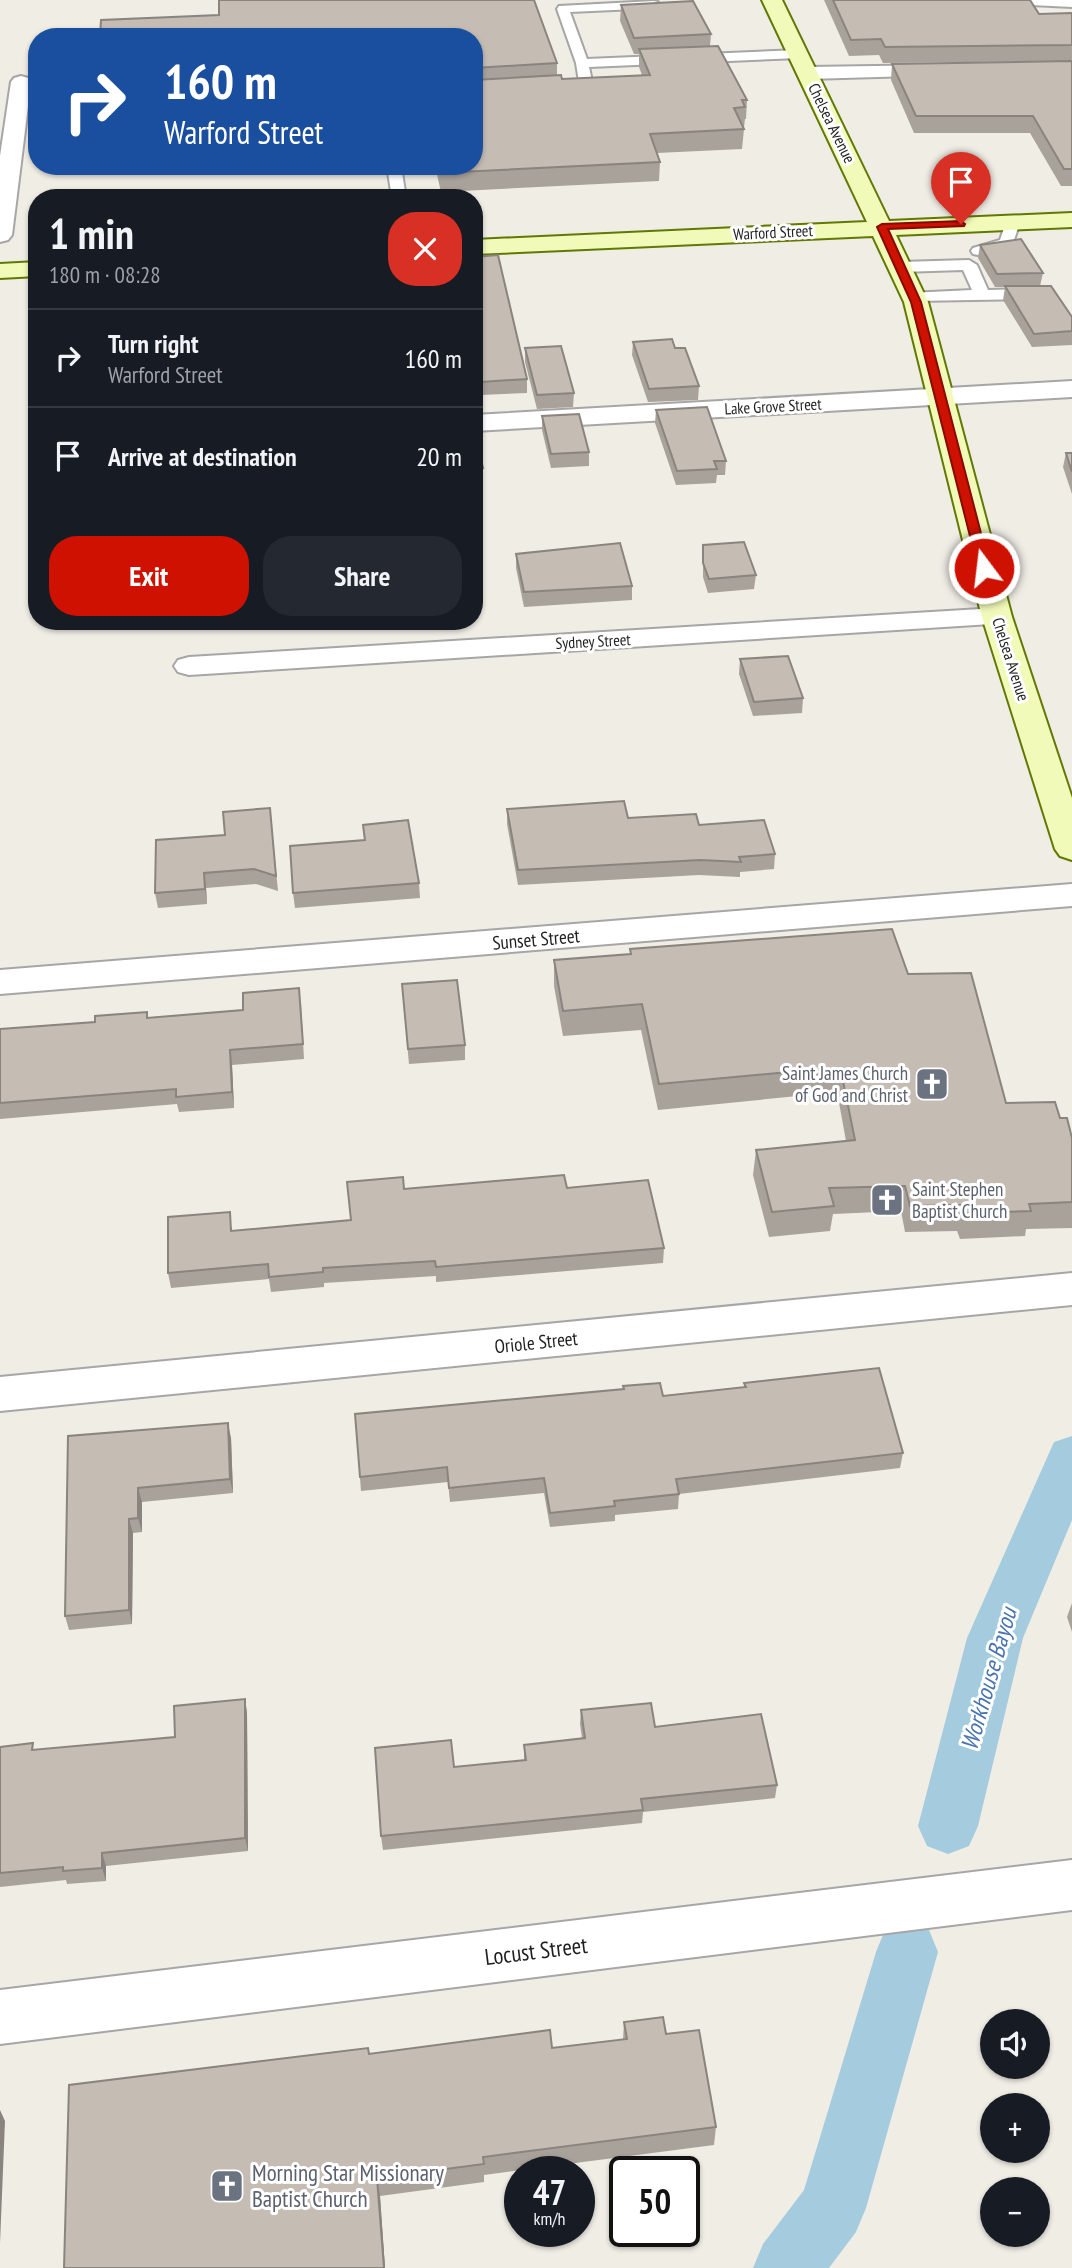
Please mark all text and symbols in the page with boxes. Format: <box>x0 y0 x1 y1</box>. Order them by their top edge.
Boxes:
text: 160 m <box>164 49 277 113</box>
icon: right <box>49 56 140 147</box>
street label: Chelsea Avenue <box>804 80 860 166</box>
text: Warford Street <box>164 111 323 153</box>
pin <box>931 152 991 224</box>
icon: arrive <box>942 163 980 201</box>
text: 1 min <box>49 206 134 261</box>
button: close <box>388 212 462 286</box>
street label: Warford Street <box>733 220 814 244</box>
text: 180 m · 08:28 <box>49 260 161 289</box>
text: Turn right <box>108 327 199 360</box>
icon: right <box>49 339 87 377</box>
text: 160 m <box>404 342 462 375</box>
text: Warford Street <box>108 360 223 389</box>
street label: Lake Grove Street <box>724 393 823 419</box>
icon: arrive <box>49 437 87 475</box>
text: Arrive at destination <box>108 440 297 473</box>
text: 20 m <box>416 440 462 473</box>
position arrow <box>947 531 1021 605</box>
button: Exit <box>49 536 249 616</box>
button: Share <box>263 536 462 616</box>
street label: Chelsea Avenue <box>988 615 1034 703</box>
street label: Sydney Street <box>555 629 632 653</box>
street label: Sunset Street <box>491 923 581 955</box>
place label: Saint James Church of God and Christ <box>782 1061 909 1107</box>
church icon: Saint James Church of God and Christ <box>913 1065 951 1103</box>
place label: Saint Stephen Baptist Church <box>912 1177 1007 1223</box>
church icon: Saint Stephen Baptist Church <box>868 1181 906 1219</box>
street label: Oriole Street <box>493 1326 580 1358</box>
water label: Workhouse Bayou <box>953 1603 1024 1754</box>
street label: Locust Street <box>483 1930 590 1971</box>
map controls <box>980 2009 1050 2247</box>
button: sound <box>980 2009 1050 2079</box>
button: + <box>980 2093 1050 2163</box>
speed limit sign: 50 <box>609 2156 700 2247</box>
place label: Morning Star Missionary Baptist Church <box>252 2158 444 2213</box>
church icon: Morning Star Missionary Baptist Church <box>208 2167 246 2205</box>
text: 47 <box>533 2169 566 2215</box>
button: − <box>980 2177 1050 2247</box>
text: km/h <box>534 2207 565 2230</box>

